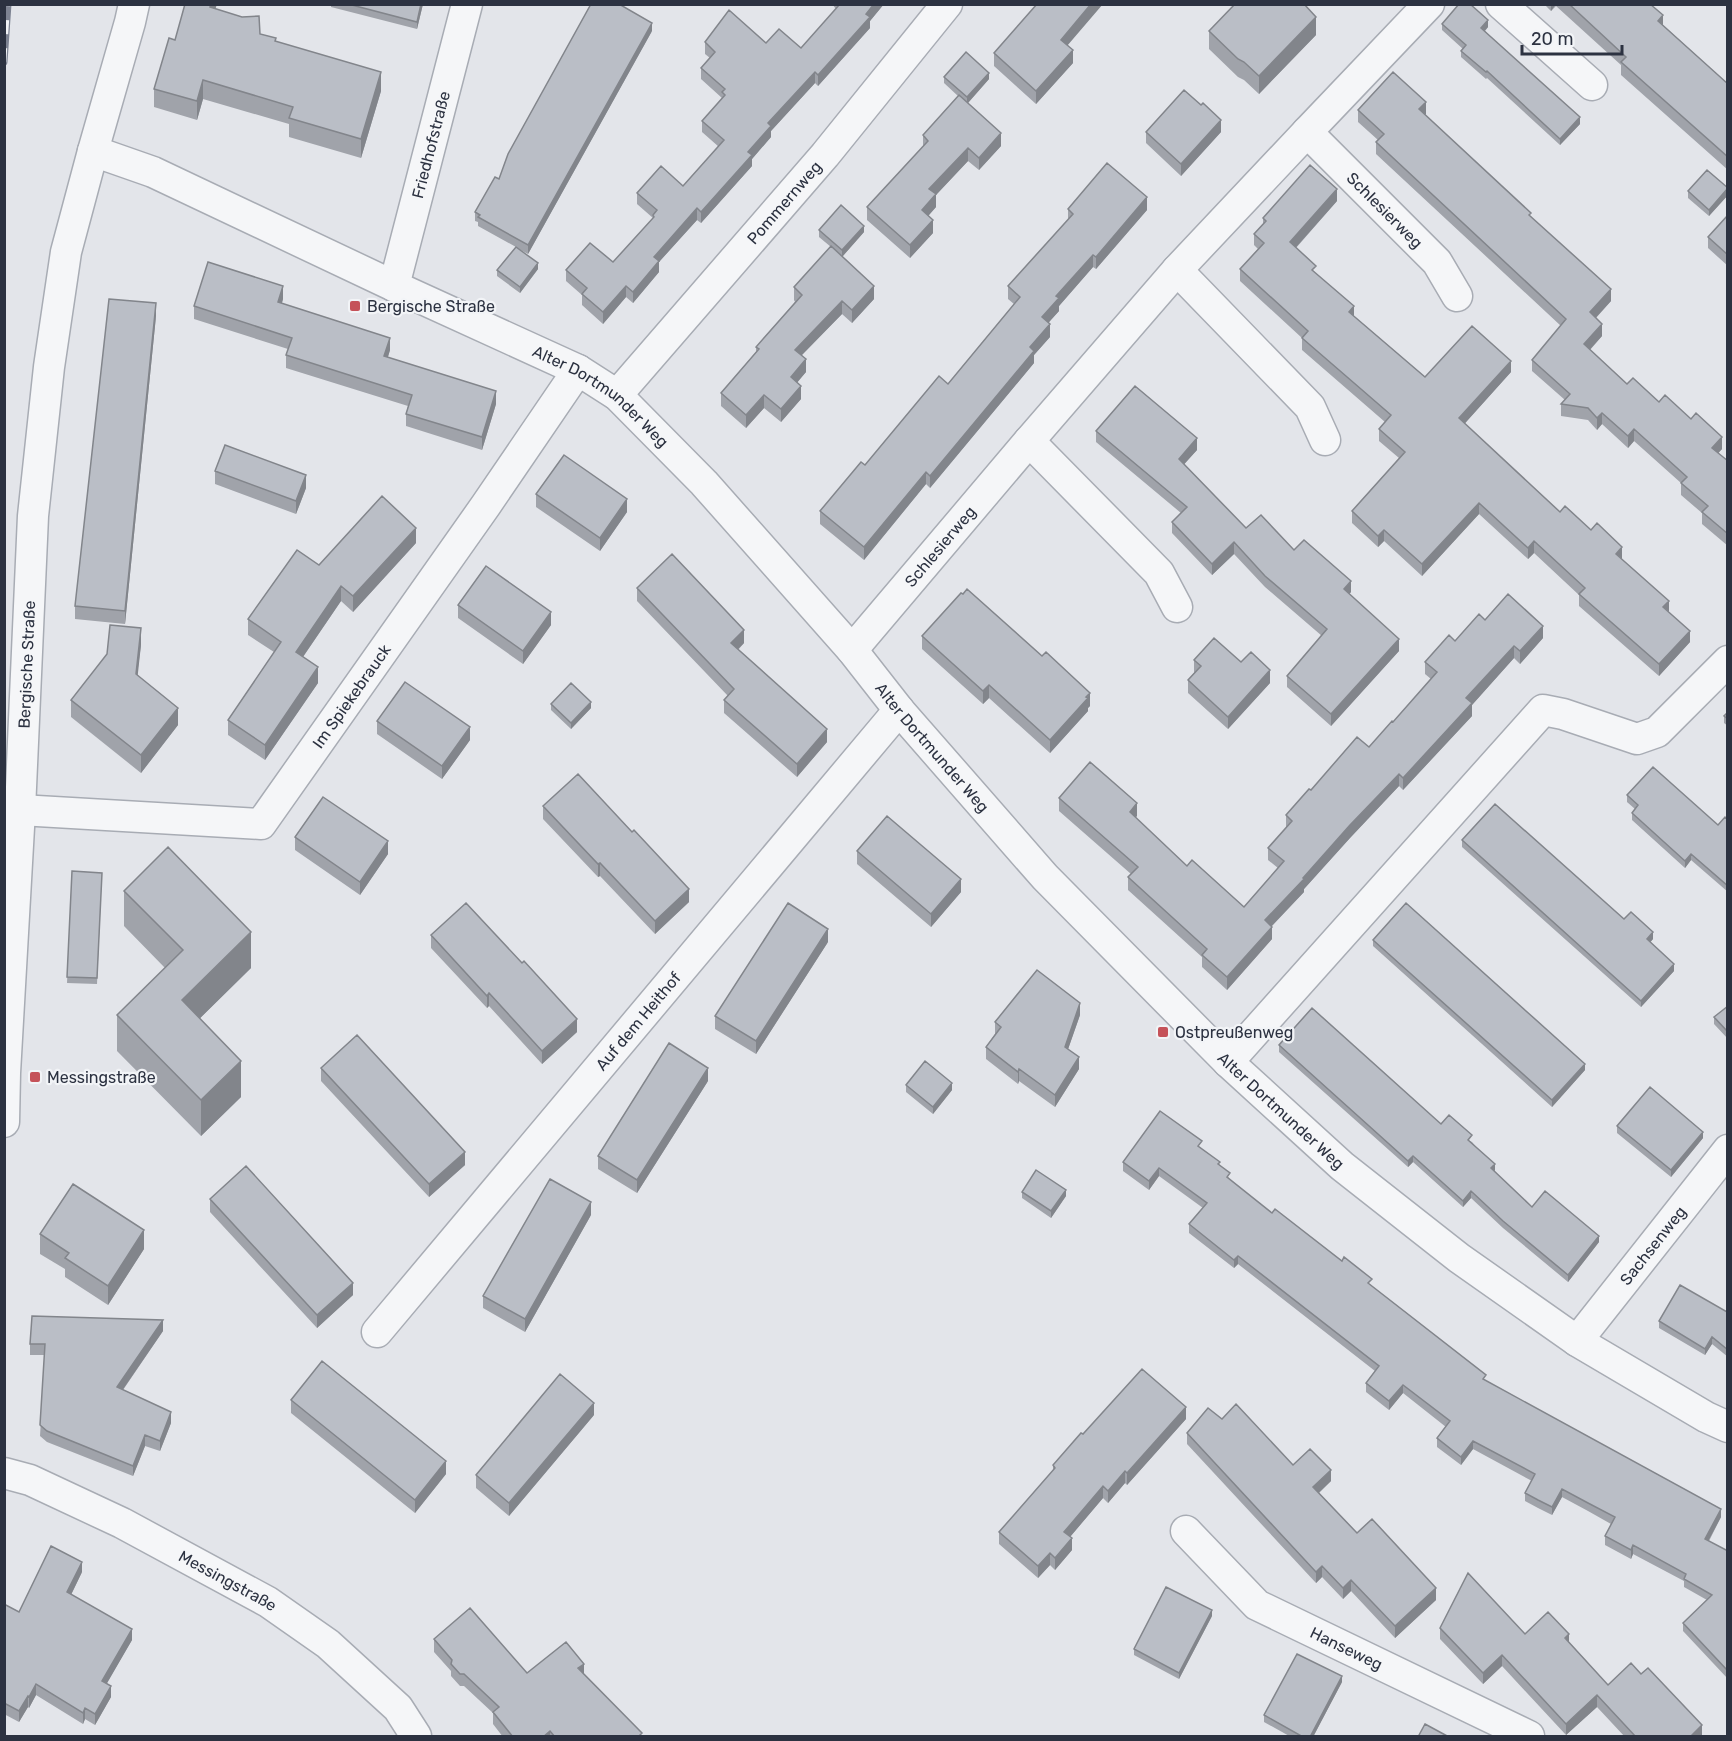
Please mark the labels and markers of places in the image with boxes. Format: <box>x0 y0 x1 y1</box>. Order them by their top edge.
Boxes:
place label: Bergische Straße <box>367 297 495 316</box>
marker: Bergische Straße <box>348 299 362 313</box>
place label: Ostpreußenweg <box>1175 1023 1293 1042</box>
marker: Ostpreußenweg <box>1156 1025 1170 1039</box>
place label: Messingstraße <box>47 1068 156 1087</box>
marker: Messingstraße <box>28 1070 42 1084</box>

